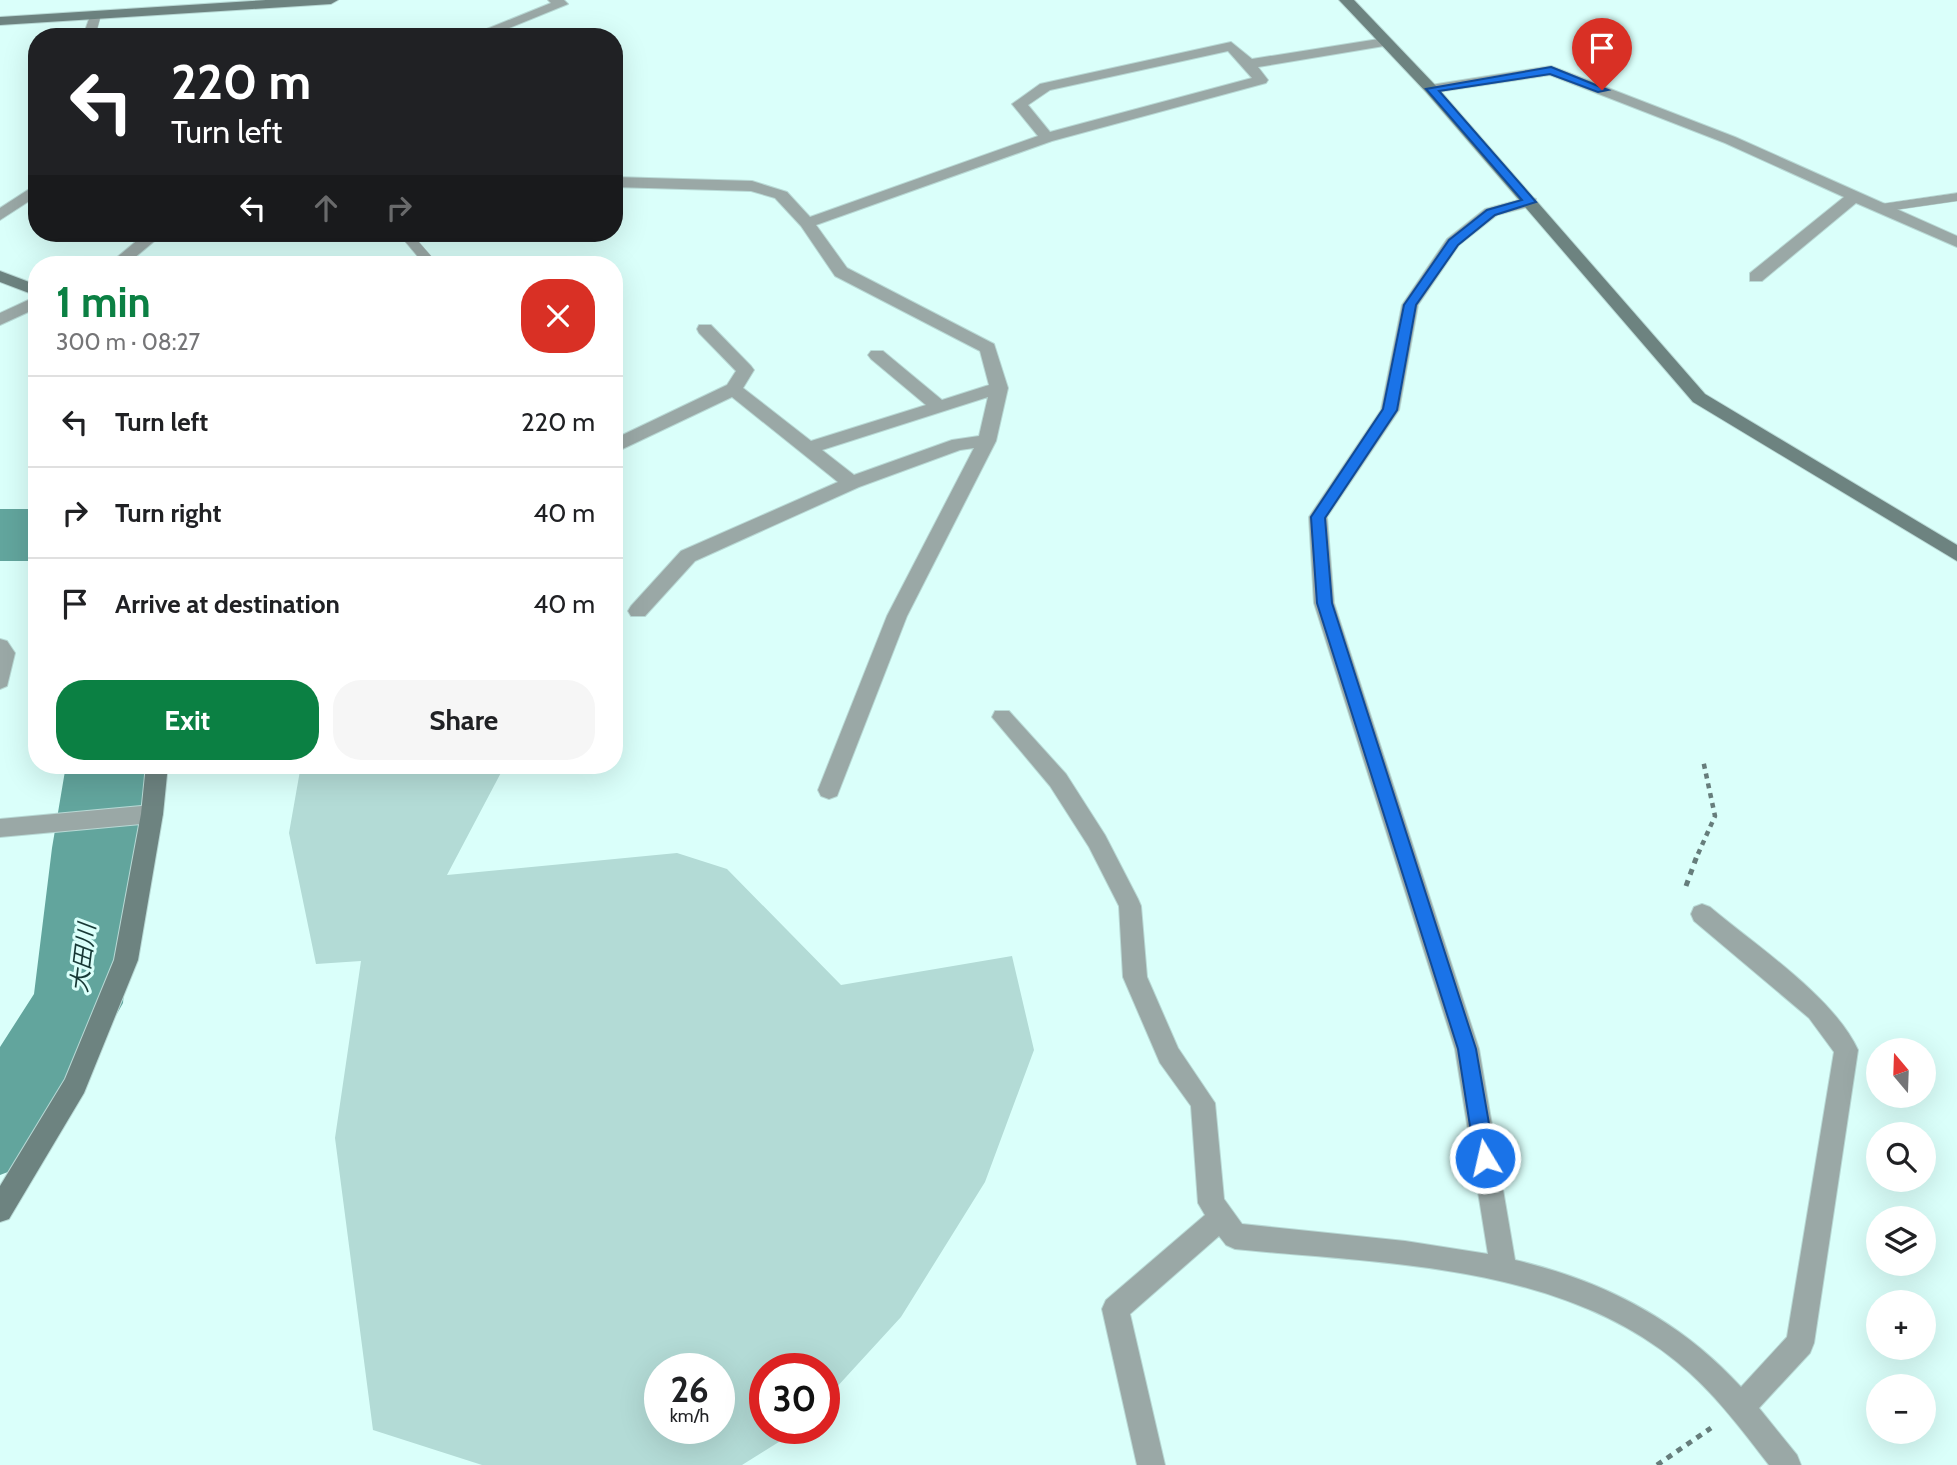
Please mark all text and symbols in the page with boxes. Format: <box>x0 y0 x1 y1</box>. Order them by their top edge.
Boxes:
pin <box>1572 18 1632 90</box>
icon: arrive <box>1583 29 1621 67</box>
text: 220 m <box>171 52 311 111</box>
icon: left <box>56 56 147 147</box>
text: Turn left <box>171 112 282 151</box>
icon: left <box>234 189 272 227</box>
icon: ahead <box>307 189 345 227</box>
icon: right <box>380 189 418 227</box>
text: 1 min <box>56 276 151 328</box>
button: close <box>521 279 595 353</box>
text: 300 m · 08:27 <box>56 328 200 356</box>
icon: left <box>56 403 94 441</box>
text: Turn left <box>115 406 208 438</box>
text: 220 m <box>521 406 595 438</box>
icon: right <box>56 494 94 532</box>
text: Turn right <box>115 497 221 529</box>
text: 40 m <box>533 497 595 529</box>
icon: arrive <box>56 585 94 623</box>
text: Arrive at destination <box>115 588 340 620</box>
text: 40 m <box>533 588 595 620</box>
button: Exit <box>56 680 319 760</box>
button: Share <box>333 680 595 760</box>
water label: 大田川 <box>65 919 101 994</box>
north arrow <box>1866 1038 1936 1108</box>
map controls <box>1866 1038 1936 1444</box>
position arrow <box>1448 1121 1522 1195</box>
button: search <box>1866 1122 1936 1192</box>
button: layers <box>1866 1206 1936 1276</box>
button: + <box>1866 1290 1936 1360</box>
speed limit sign: 30 <box>749 1353 840 1444</box>
text: 26 <box>670 1368 709 1411</box>
button: − <box>1866 1374 1936 1444</box>
text: km/h <box>670 1405 709 1427</box>

